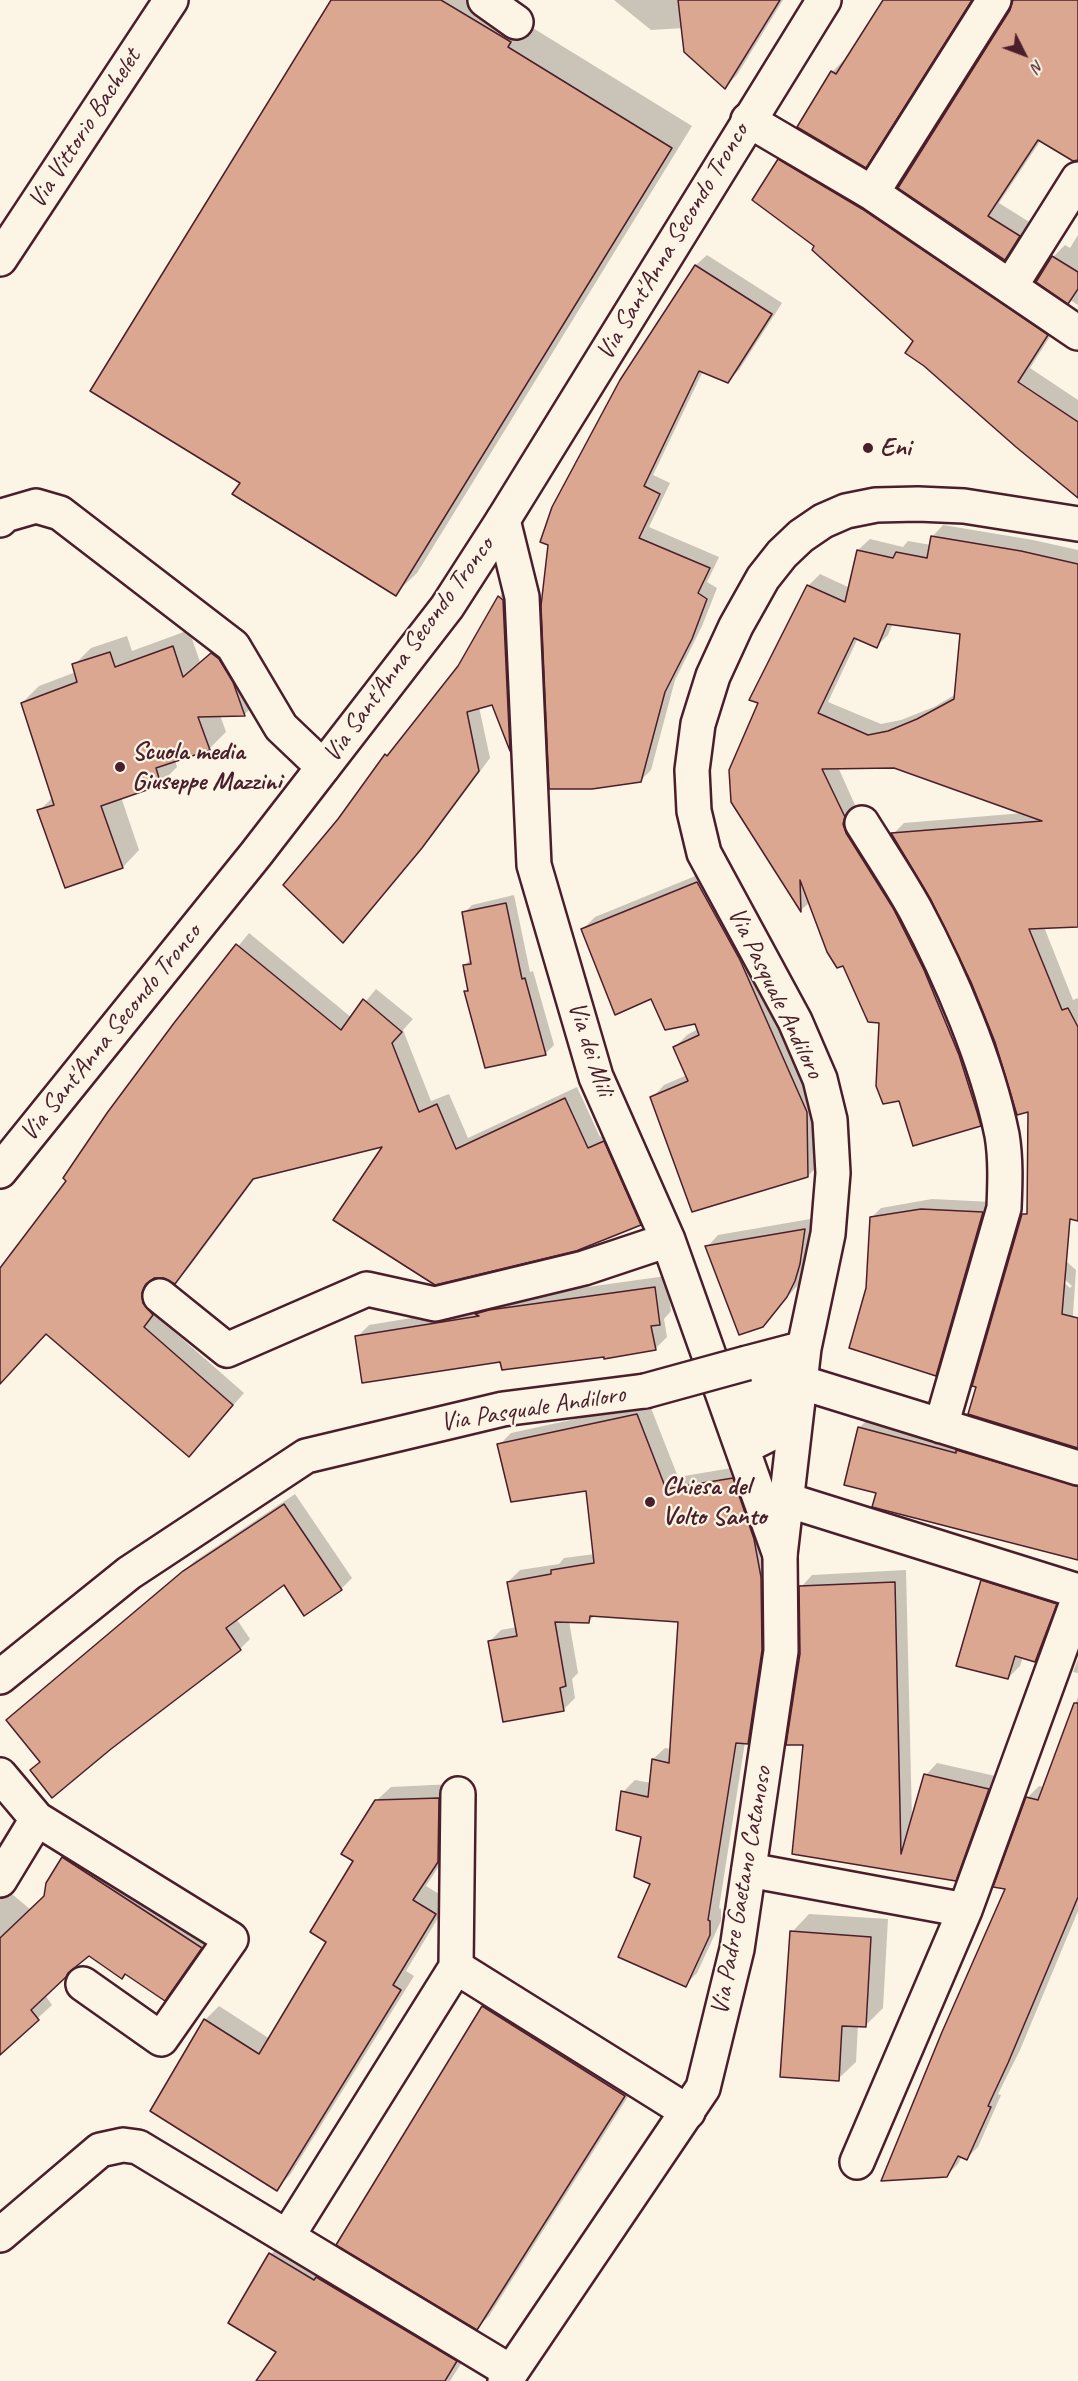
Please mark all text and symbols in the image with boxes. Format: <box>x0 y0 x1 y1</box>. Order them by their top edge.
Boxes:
north arrow <box>994 24 1054 84</box>
street label: Via Vittorio Bachelet <box>22 43 148 215</box>
text: N <box>1027 56 1048 76</box>
street label: Via Sant'Anna Secondo Tronco <box>590 118 756 366</box>
place label: Eni <box>880 432 911 464</box>
marker: Eni <box>861 441 875 455</box>
street label: Via Sant'Anna Secondo Tronco <box>317 531 501 769</box>
place label: Scuola media Giuseppe Mazzini <box>132 736 281 798</box>
marker: Scuola media Giuseppe Mazzini <box>113 760 127 774</box>
street label: Via Pasquale Andiloro <box>720 902 830 1084</box>
street label: Via Sant'Anna Secondo Tronco <box>14 918 208 1148</box>
street label: Via dei Mili <box>560 998 620 1100</box>
street label: Via Pasquale Andiloro <box>438 1379 628 1439</box>
place label: Chiesa del Volto Santo <box>662 1471 766 1532</box>
marker: Chiesa del Volto Santo <box>643 1495 657 1509</box>
street label: Via Padre Gaetano Catanoso <box>705 1764 779 2018</box>

